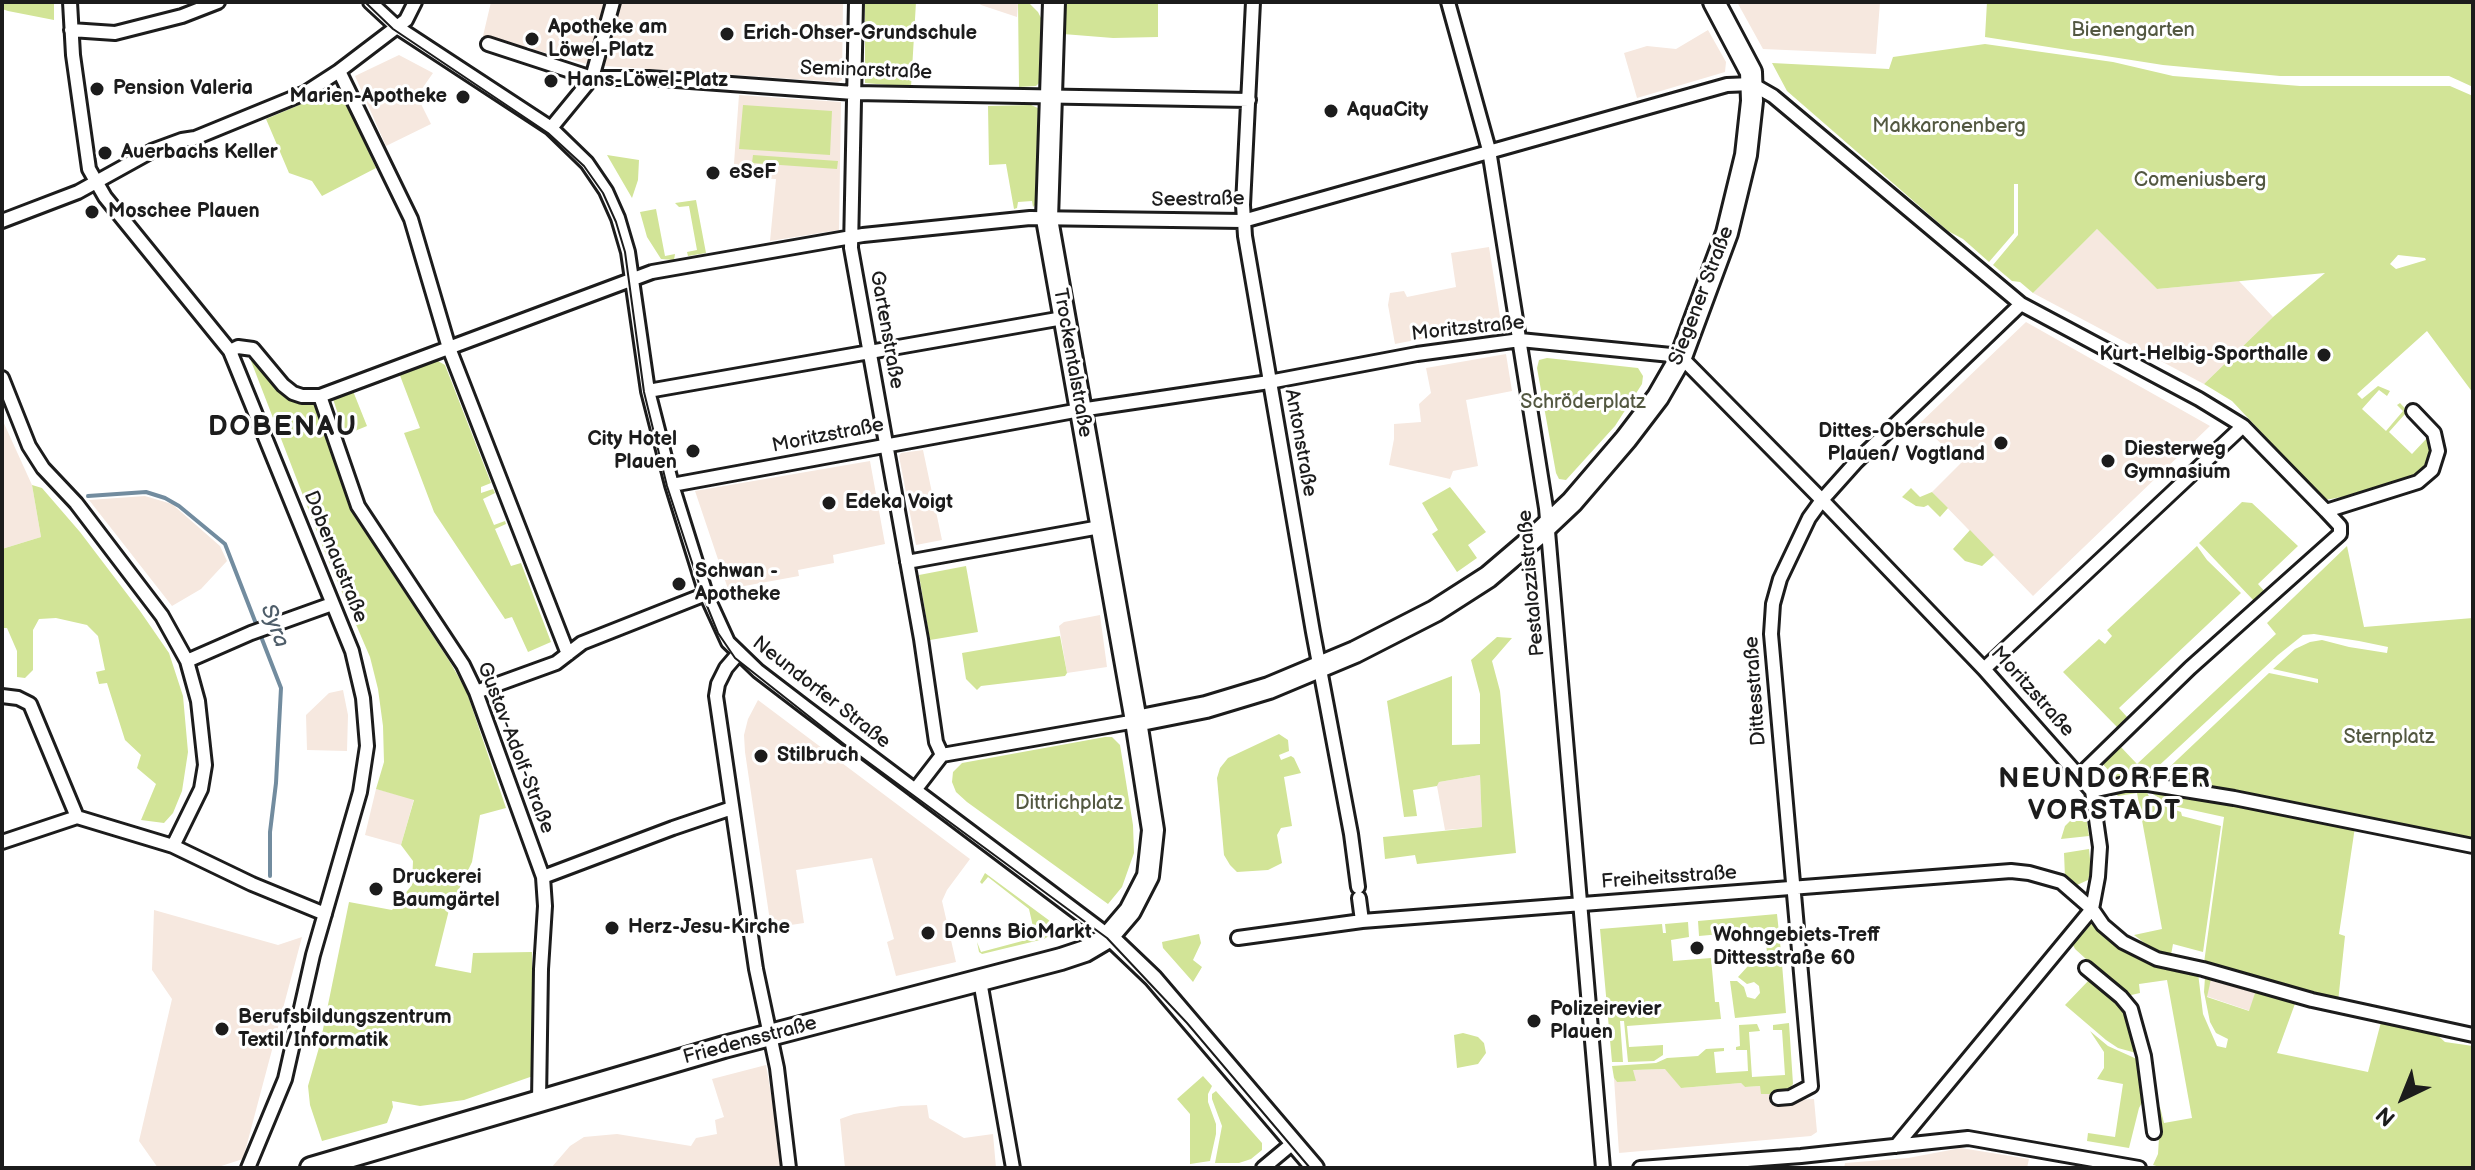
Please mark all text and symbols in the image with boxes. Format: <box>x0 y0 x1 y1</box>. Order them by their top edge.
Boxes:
place label: Apotheke am Löwel-Platz <box>548 16 667 63</box>
park label: Bienengarten <box>2071 19 2195 43</box>
place label: Erich-Ohser-Grundschule <box>743 22 977 46</box>
marker: Erich-Ohser-Grundschule <box>718 25 736 43</box>
marker: Apotheke am Löwel-Platz <box>523 30 541 48</box>
street label: Seminarstraße <box>800 57 932 85</box>
place label: Hans-Löwel-Platz <box>567 69 728 93</box>
marker: Hans-Löwel-Platz <box>542 72 560 90</box>
place label: Pension Valeria <box>113 77 253 101</box>
marker: Pension Valeria <box>88 80 106 98</box>
place label: Marien-Apotheke <box>289 85 447 109</box>
marker: Marien-Apotheke <box>454 88 472 106</box>
place label: AquaCity <box>1347 99 1428 123</box>
marker: AquaCity <box>1322 102 1340 120</box>
park label: Makkaronenberg <box>1872 115 2026 139</box>
place label: Auerbachs Keller <box>121 141 278 165</box>
marker: Auerbachs Keller <box>96 144 114 162</box>
place label: eSeF <box>729 161 776 185</box>
marker: eSeF <box>704 164 722 182</box>
park label: Comeniusberg <box>2134 169 2266 193</box>
street label: Seestraße <box>1151 187 1245 213</box>
place label: Moschee Plauen <box>108 200 260 224</box>
marker: Moschee Plauen <box>83 203 101 221</box>
street label: Siegener Straße <box>1664 223 1740 369</box>
street label: Gartenstraße <box>864 269 908 391</box>
street label: Trockentalstraße <box>1047 287 1097 439</box>
street label: Moritzstraße <box>1410 311 1526 347</box>
place label: Kurt-Helbig-Sporthalle <box>2100 343 2308 367</box>
marker: Kurt-Helbig-Sporthalle <box>2315 346 2333 364</box>
street label: Antonstraße <box>1279 387 1321 499</box>
park label: Schröderplatz <box>1520 391 1646 415</box>
district label: DOBENAU <box>208 411 358 445</box>
street label: Moritzstraße <box>770 413 886 459</box>
place label: Dittes-Oberschule Plauen/ Vogtland <box>1818 420 1985 467</box>
place label: City Hotel Plauen <box>588 428 677 475</box>
marker: Dittes-Oberschule Plauen/ Vogtland <box>1992 434 2010 452</box>
place label: Diesterweg Gymnasium <box>2124 438 2231 485</box>
marker: City Hotel Plauen <box>684 442 702 460</box>
marker: Diesterweg Gymnasium <box>2099 452 2117 470</box>
street label: Dobenaustraße <box>298 488 372 626</box>
place label: Edeka Voigt <box>845 491 953 515</box>
marker: Edeka Voigt <box>820 494 838 512</box>
street label: Pestalozzistraße <box>1514 509 1550 657</box>
place label: Schwan - Apotheke <box>695 560 780 607</box>
marker: Schwan - Apotheke <box>670 575 688 593</box>
water label: Syra <box>254 601 294 651</box>
street label: Neundorfer Straße <box>747 632 895 754</box>
street label: Dittesstraße <box>1740 635 1772 747</box>
street label: Moritzstraße <box>1985 642 2079 742</box>
street label: Gustav-Adolf-Straße <box>471 659 559 837</box>
park label: Sternplatz <box>2344 726 2434 750</box>
place label: Stilbruch <box>777 744 859 768</box>
marker: Stilbruch <box>752 747 770 765</box>
district label: NEUNDORFER VORSTADT <box>1998 763 2212 829</box>
park label: Dittrichplatz <box>1015 792 1123 816</box>
street label: Freiheitsstraße <box>1600 861 1738 895</box>
place label: Druckerei Baumgärtel <box>392 866 500 913</box>
marker: Druckerei Baumgärtel <box>367 880 385 898</box>
place label: Herz-Jesu-Kirche <box>628 916 790 940</box>
marker: Herz-Jesu-Kirche <box>603 919 621 937</box>
place label: Denns BioMarkt <box>944 921 1092 945</box>
marker: Denns BioMarkt <box>919 924 937 942</box>
place label: Wohngebiets-Treff Dittesstraße 60 <box>1713 924 1880 971</box>
marker: Wohngebiets-Treff Dittesstraße 60 <box>1688 939 1706 957</box>
place label: Polizeirevier Plauen <box>1550 998 1662 1045</box>
place label: Berufsbildungszentrum Textil/Informatik <box>238 1006 452 1053</box>
street label: Friedensstraße <box>681 1012 819 1070</box>
marker: Polizeirevier Plauen <box>1525 1012 1543 1030</box>
marker: Berufsbildungszentrum Textil/Informatik <box>213 1020 231 1038</box>
north arrow <box>2363 1058 2443 1138</box>
text: N <box>2371 1100 2402 1131</box>

